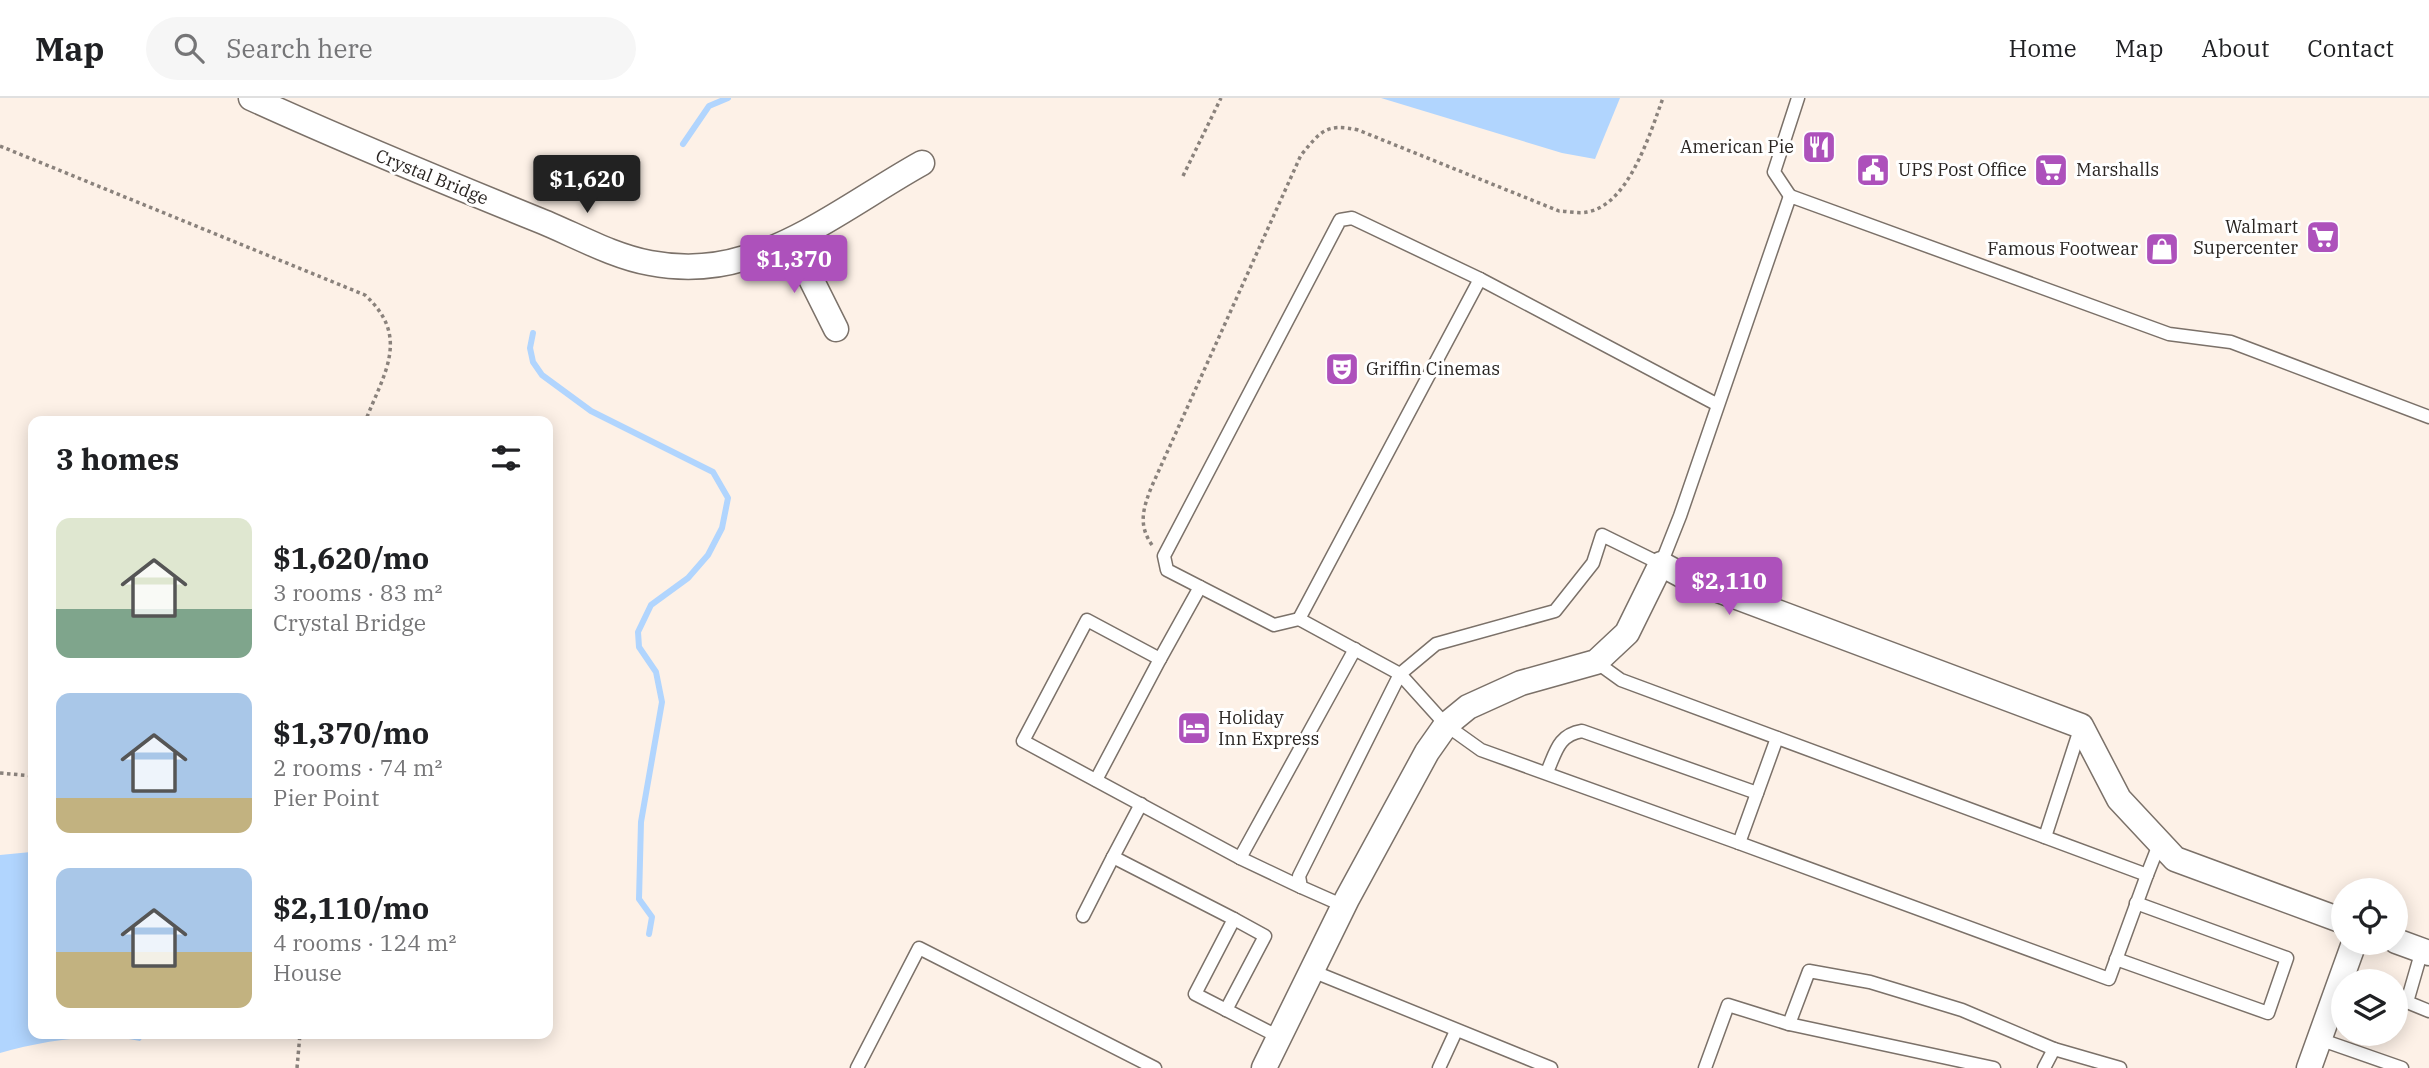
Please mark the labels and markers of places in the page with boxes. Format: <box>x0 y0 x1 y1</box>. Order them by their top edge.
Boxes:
restaurant icon: American Pie <box>1800 128 1838 166</box>
place label: American Pie <box>1680 135 1794 158</box>
public building icon: UPS Post Office <box>1854 151 1892 189</box>
supermarket icon: Marshalls <box>2032 151 2070 189</box>
pin: $1,620 <box>530 156 644 215</box>
place label: UPS Post Office <box>1898 158 2027 181</box>
place label: Marshalls <box>2076 158 2159 181</box>
place label: Walmart Supercenter <box>2193 215 2298 259</box>
supermarket icon: Walmart Supercenter <box>2304 218 2342 256</box>
shop icon: Famous Footwear <box>2143 230 2181 268</box>
pin: $1,370 <box>737 236 851 295</box>
place label: Famous Footwear <box>1987 237 2138 260</box>
theatre icon: Griffin Cinemas <box>1323 350 1361 388</box>
place label: Griffin Cinemas <box>1366 357 1500 380</box>
pin: $2,110 <box>1672 558 1786 617</box>
place label: Holiday Inn Express <box>1218 706 1319 750</box>
hotel icon: Holiday Inn Express <box>1175 709 1213 747</box>

